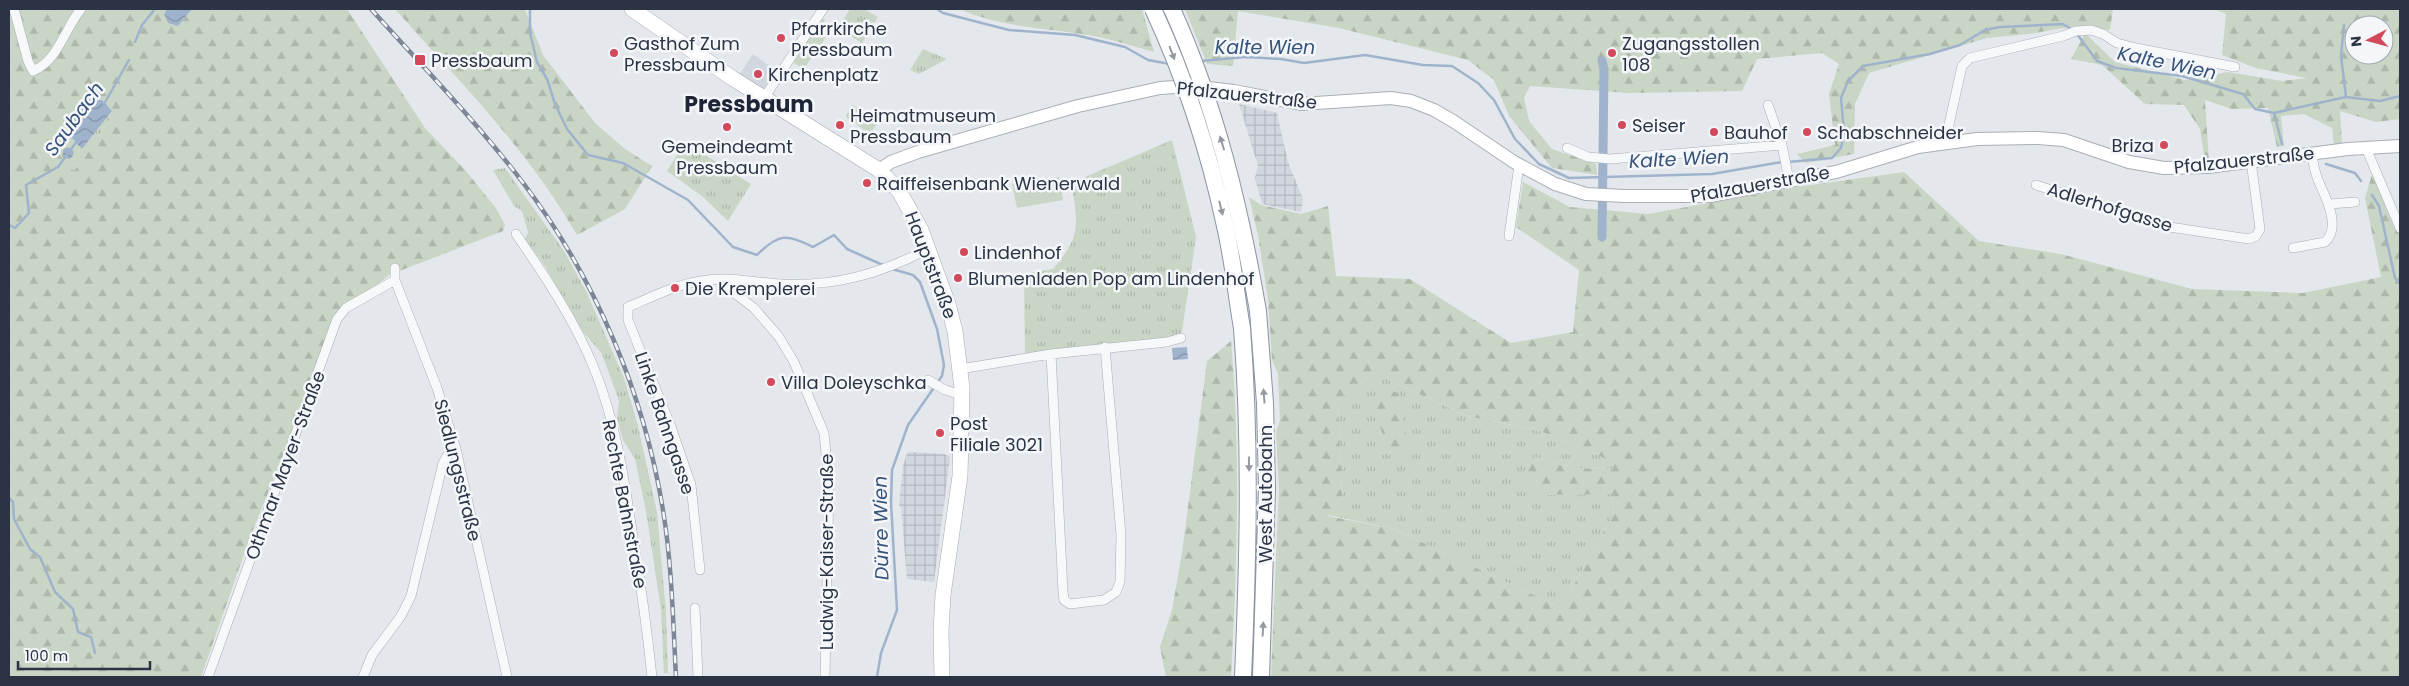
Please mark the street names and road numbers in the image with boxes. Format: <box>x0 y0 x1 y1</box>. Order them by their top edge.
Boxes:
street label: Pfalzauerstraße <box>1176 75 1318 115</box>
street label: Pfalzauerstraße <box>2173 140 2315 180</box>
street label: Pfalzauerstraße <box>1688 159 1832 209</box>
street label: Adlerhofgasse <box>2044 176 2176 238</box>
street label: Hauptstraße <box>899 208 963 322</box>
street label: Linke Bahngasse <box>629 348 701 498</box>
street label: Othmar Mayer-Straße <box>239 367 331 563</box>
street label: Siedlungsstraße <box>428 396 488 544</box>
street label: Rechte Bahnstraße <box>596 417 654 591</box>
street label: West Autobahn <box>1253 425 1278 563</box>
street label: Ludwig-Kaiser-Straße <box>814 454 839 650</box>

